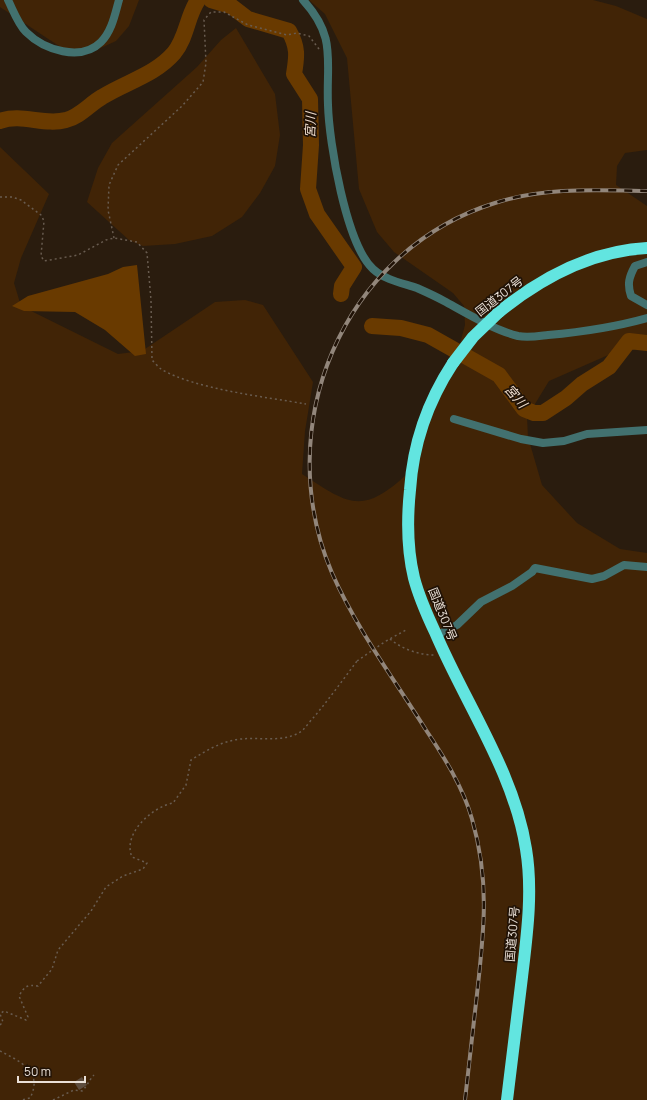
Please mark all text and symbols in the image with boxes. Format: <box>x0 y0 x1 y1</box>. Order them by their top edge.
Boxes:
water label: 宮川 <box>301 110 320 138</box>
street label: 国道307号 <box>472 272 526 320</box>
water label: 宮川 <box>501 380 533 413</box>
street label: 国道307号 <box>425 585 461 643</box>
street label: 国道307号 <box>501 905 523 963</box>
scale bar <box>18 1058 85 1084</box>
text: 50 m <box>24 1063 51 1080</box>

